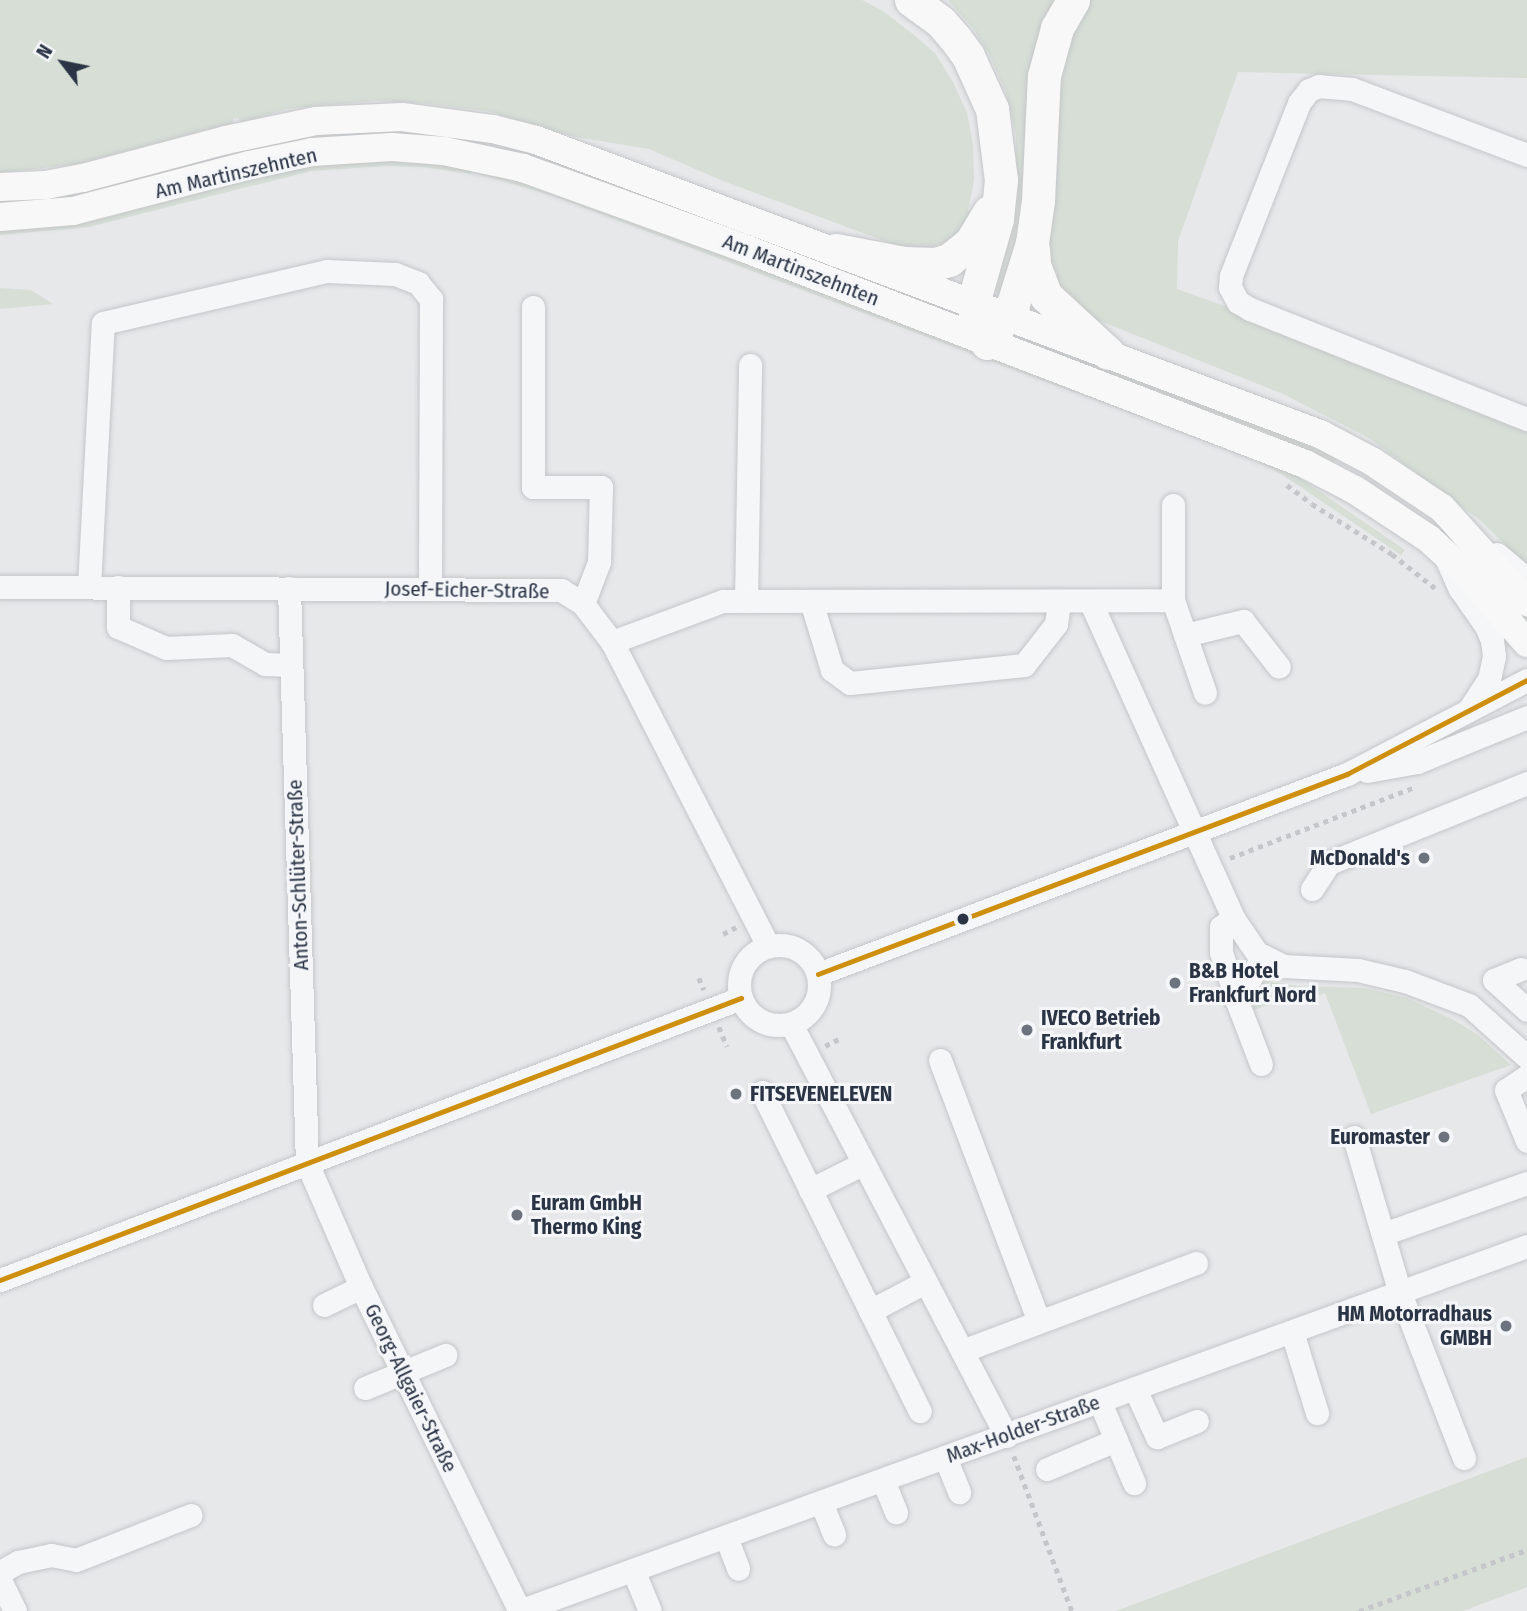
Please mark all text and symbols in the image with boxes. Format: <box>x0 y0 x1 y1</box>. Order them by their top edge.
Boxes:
north arrow <box>28 28 98 98</box>
text: N <box>32 41 58 63</box>
street label: Am Martinszehnten <box>153 142 319 204</box>
street label: Am Martinszehnten <box>719 229 883 311</box>
street label: Josef-Eicher-Straße <box>384 576 550 604</box>
street label: Anton-Schlüter-Straße <box>282 779 314 971</box>
place label: McDonald's <box>1310 845 1410 871</box>
marker: McDonald's <box>1416 850 1432 866</box>
unlabelled marker <box>956 912 970 926</box>
place label: B&B Hotel Frankfurt Nord <box>1189 958 1316 1008</box>
marker: B&B Hotel Frankfurt Nord <box>1167 975 1183 991</box>
place label: IVECO Betrieb Frankfurt <box>1041 1005 1160 1055</box>
marker: IVECO Betrieb Frankfurt <box>1019 1022 1035 1038</box>
place label: FITSEVENELEVEN <box>750 1081 892 1107</box>
marker: FITSEVENELEVEN <box>728 1086 744 1102</box>
place label: Euromaster <box>1330 1124 1430 1150</box>
marker: Euromaster <box>1436 1129 1452 1145</box>
place label: Euram GmbH Thermo King <box>531 1190 642 1240</box>
marker: Euram GmbH Thermo King <box>509 1207 525 1223</box>
street label: Georg-Allgaier-Straße <box>359 1299 463 1477</box>
place label: HM Motorradhaus GMBH <box>1337 1301 1492 1351</box>
marker: HM Motorradhaus GMBH <box>1498 1318 1514 1334</box>
street label: Max-Holder-Straße <box>943 1390 1103 1468</box>

